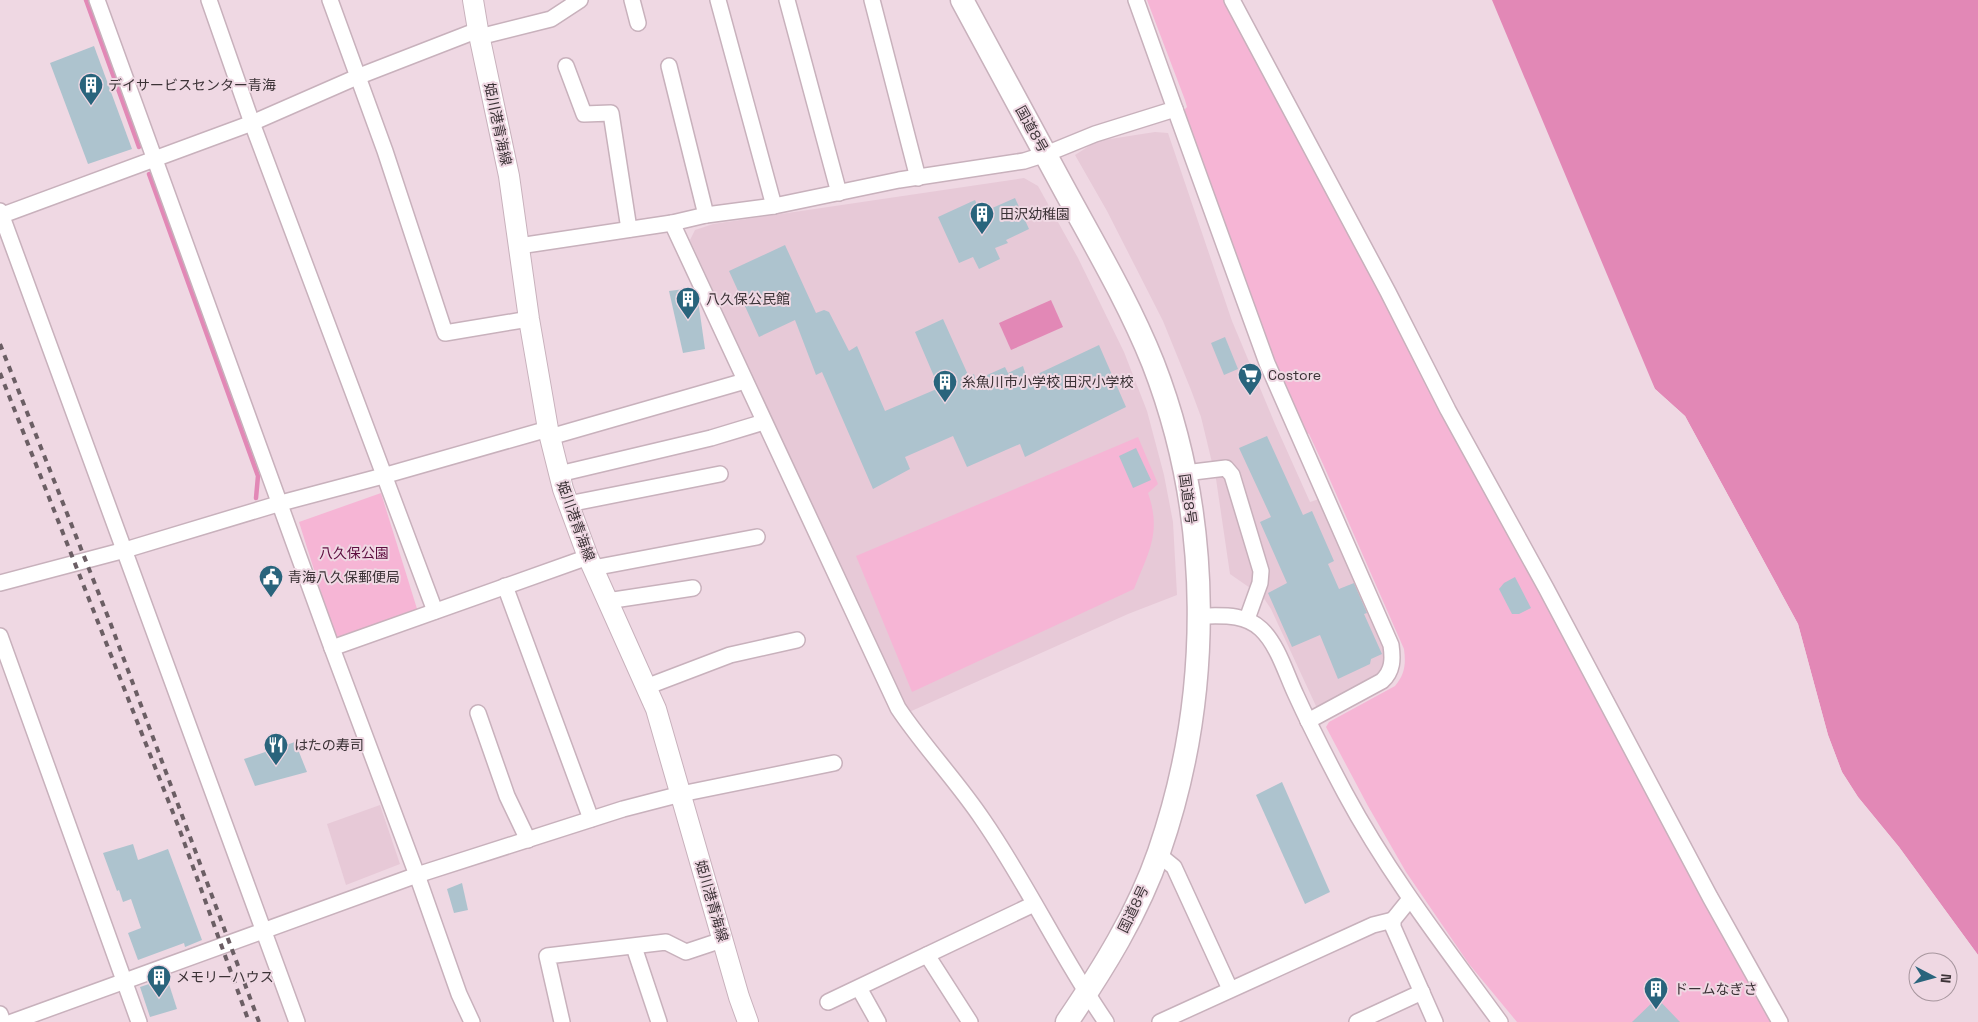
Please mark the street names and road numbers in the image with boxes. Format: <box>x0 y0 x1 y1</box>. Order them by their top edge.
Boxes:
street label: 姫川港青海線 <box>480 81 516 167</box>
street label: 国道8号 <box>1012 102 1052 156</box>
street label: 国道8号 <box>1176 473 1200 525</box>
street label: 姫川港青海線 <box>553 478 599 564</box>
street label: 姫川港青海線 <box>692 858 732 944</box>
street label: 国道8号 <box>1114 882 1152 936</box>

